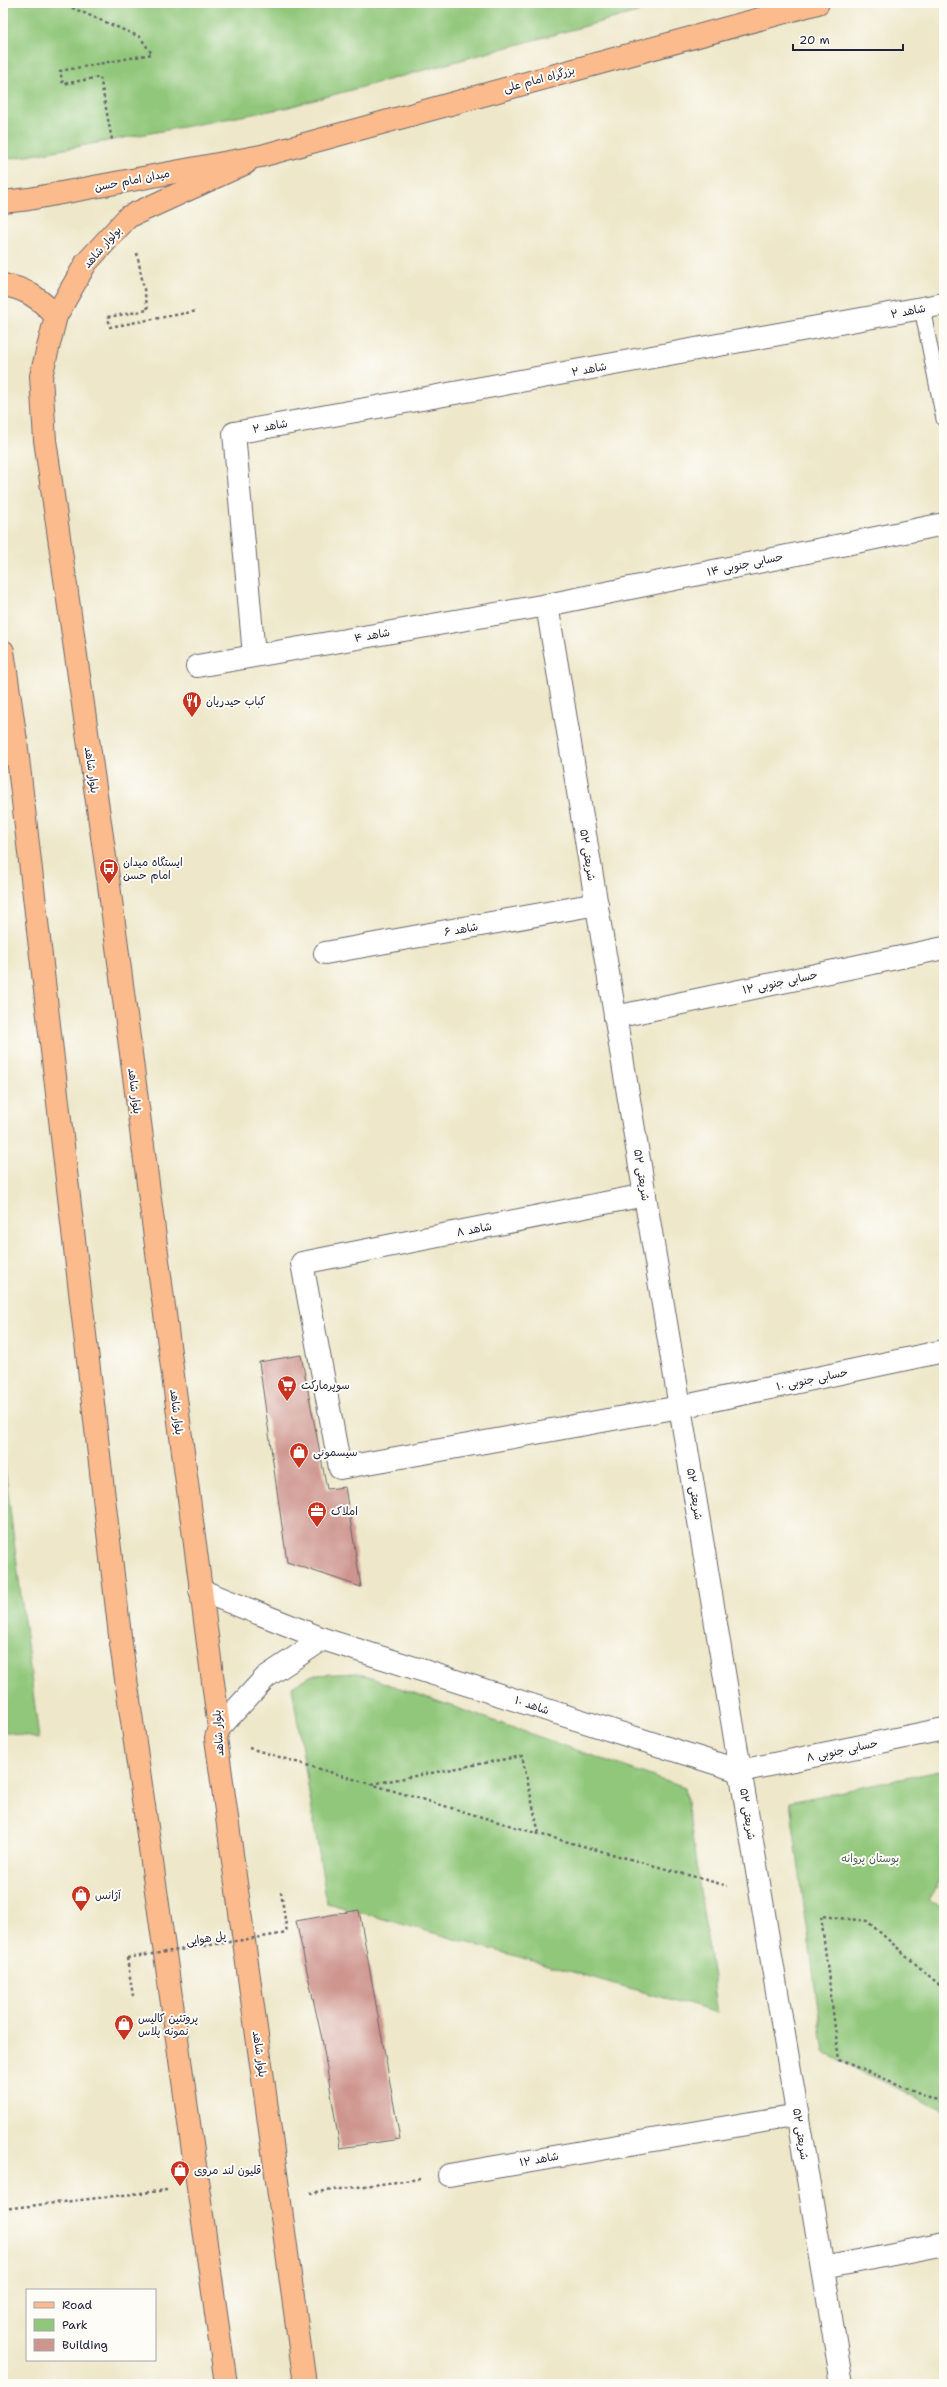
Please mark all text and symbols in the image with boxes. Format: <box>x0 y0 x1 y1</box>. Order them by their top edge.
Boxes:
scale bar <box>793 26 903 52</box>
text: 20 m <box>799 32 830 48</box>
street label: بزرگراه امام علی <box>502 63 577 97</box>
street label: میدان امام حسن <box>93 166 171 196</box>
street label: بولوار شاهد <box>80 223 125 271</box>
street label: شاهد ۲ <box>889 301 927 322</box>
street label: شاهد ۲ <box>570 359 608 380</box>
street label: شاهد ۲ <box>251 416 289 437</box>
street label: حسابی جنوبی ۱۴ <box>706 549 784 580</box>
street label: شاهد ۴ <box>353 625 391 646</box>
restaurant icon: کباب حیدریان <box>181 690 203 718</box>
place label: کباب حیدریان <box>206 694 266 709</box>
street label: بلوار شاهد <box>81 746 102 794</box>
street label: شریعتی ۵۲ <box>576 828 599 882</box>
place label: ایستگاه میدان امام حسن <box>123 855 183 884</box>
bus stop icon: ایستگاه میدان امام حسن <box>98 857 120 885</box>
street label: شاهد ۶ <box>443 919 479 940</box>
street label: حسابی جنوبی ۱۲ <box>741 967 819 998</box>
street label: بلوار شاهد <box>124 1067 145 1115</box>
street label: شریعتی ۵۲ <box>630 1148 653 1202</box>
street label: شاهد ۸ <box>455 1219 493 1240</box>
street label: حسابی جنوبی ۱۰ <box>775 1365 849 1394</box>
supermarket icon: سوپرمارکت <box>276 1374 298 1402</box>
place label: سوپرمارکت <box>301 1378 350 1393</box>
street label: بلوار شاهد <box>166 1388 187 1436</box>
shop icon: سیسمونی <box>288 1441 310 1469</box>
place label: سیسمونی <box>313 1445 357 1460</box>
street label: شریعتی ۵۲ <box>683 1467 706 1521</box>
office icon: املاک <box>306 1500 328 1528</box>
place label: املاک <box>331 1504 358 1519</box>
street label: شاهد ۱۰ <box>513 1693 551 1718</box>
street label: بلوار شاهد <box>209 1709 228 1757</box>
street label: حسابی جنوبی ۸ <box>805 1736 879 1765</box>
street label: شریعتی ۵۲ <box>736 1787 759 1841</box>
park label: بوستان پروانه <box>841 1851 899 1866</box>
shop icon: آژانس <box>70 1884 92 1912</box>
place label: آژانس <box>95 1888 122 1903</box>
street label: پل هوایی <box>185 1928 227 1949</box>
place label: پروتئین کالیس نمونه پلاس <box>138 2011 198 2039</box>
shop icon: پروتئین کالیس نمونه پلاس <box>113 2013 135 2041</box>
street label: بلوار شاهد <box>249 2030 270 2078</box>
street label: شریعتی ۵۲ <box>789 2107 812 2161</box>
street label: شاهد ۱۲ <box>518 2149 560 2170</box>
shop icon: قلیون لند مروی <box>169 2159 191 2187</box>
place label: قلیون لند مروی <box>194 2163 261 2178</box>
legend <box>26 2289 156 2361</box>
text: Road <box>62 2297 93 2313</box>
text: Park <box>62 2317 88 2333</box>
text: Building <box>62 2337 108 2353</box>

